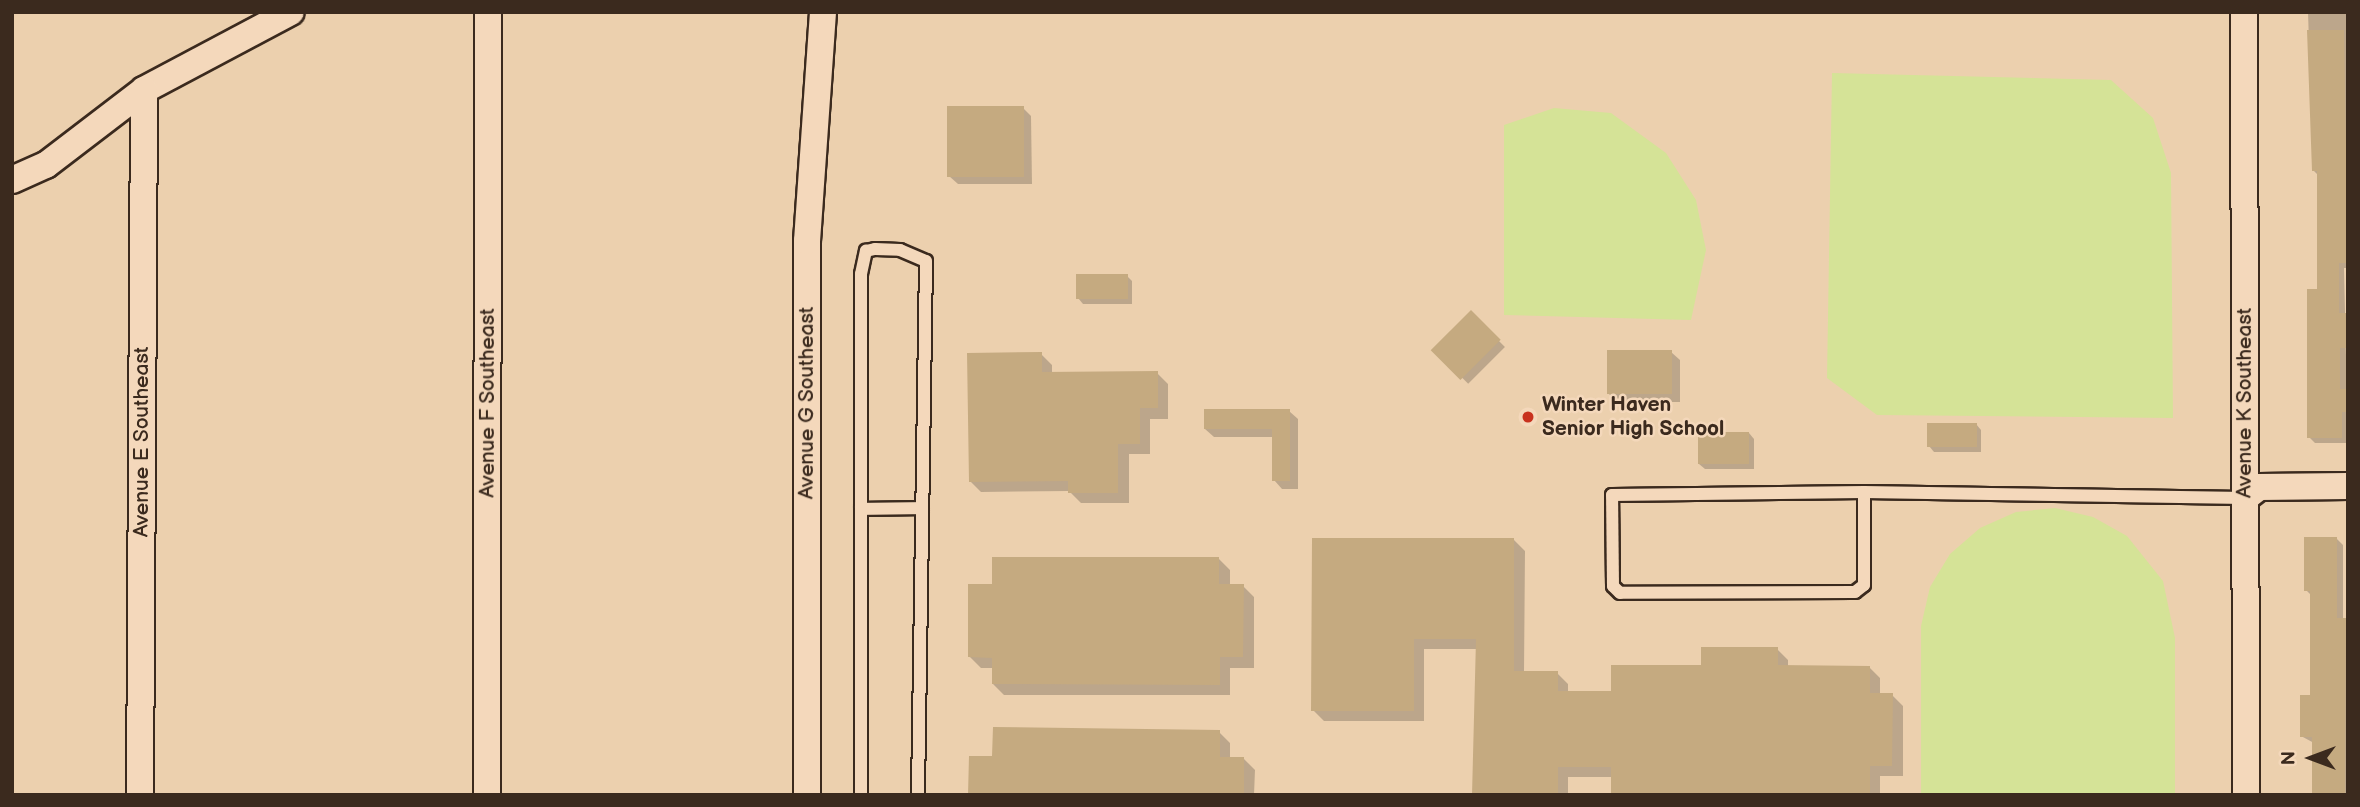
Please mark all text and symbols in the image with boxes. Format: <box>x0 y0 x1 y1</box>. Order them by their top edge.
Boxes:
street label: Avenue G Southeast <box>794 307 820 499</box>
street label: Avenue F Southeast <box>475 308 501 498</box>
street label: Avenue K Southeast <box>2232 308 2258 498</box>
street label: Avenue E Southeast <box>129 346 155 538</box>
place label: Winter Haven Senior High School <box>1542 392 1724 442</box>
marker: Winter Haven Senior High School <box>1520 409 1536 425</box>
north arrow <box>2276 723 2346 793</box>
text: N <box>2278 751 2301 765</box>

